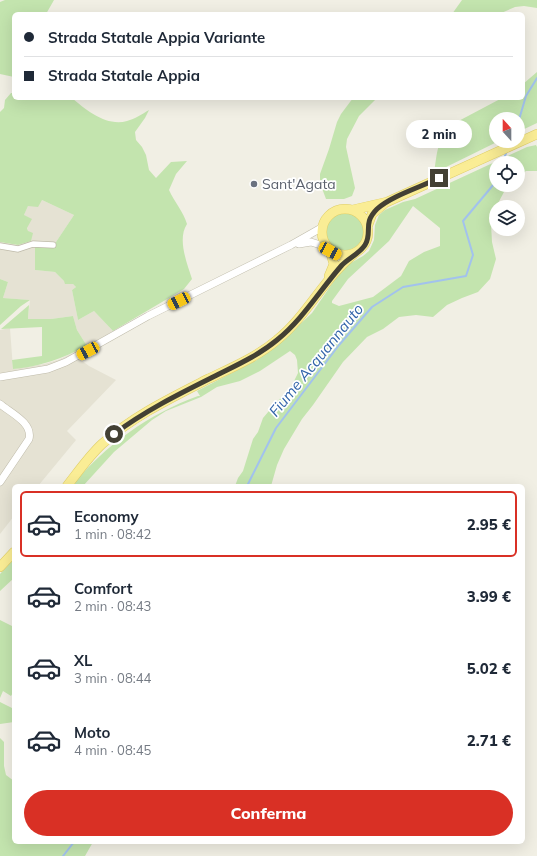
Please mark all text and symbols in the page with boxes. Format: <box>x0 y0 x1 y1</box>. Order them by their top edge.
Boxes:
text: Strada Statale Appia Variante <box>48 28 265 47</box>
text: Strada Statale Appia <box>48 66 200 85</box>
north arrow <box>489 112 525 148</box>
map controls <box>489 112 525 236</box>
callout: 2 min <box>406 120 472 148</box>
text: 2 min <box>422 126 456 142</box>
button: locate <box>489 156 525 192</box>
route end <box>430 169 448 187</box>
place label: Sant'Agata <box>262 175 336 193</box>
marker: Sant'Agata <box>249 179 259 189</box>
button: layers <box>489 200 525 236</box>
car <box>317 240 343 262</box>
car <box>166 290 192 312</box>
water label: Fiume Acquannauto <box>265 299 368 420</box>
car <box>75 340 101 362</box>
route start <box>105 425 123 443</box>
icon: car <box>26 506 62 542</box>
text: Economy <box>74 507 139 526</box>
text: 2.95 € <box>467 515 511 534</box>
text: 1 min · 08:42 <box>74 526 151 542</box>
icon: car <box>26 578 62 614</box>
text: Comfort <box>74 579 132 598</box>
text: 3.99 € <box>467 587 511 606</box>
text: 2 min · 08:43 <box>74 598 151 614</box>
icon: car <box>26 650 62 686</box>
text: XL <box>74 651 92 670</box>
text: 5.02 € <box>467 659 511 678</box>
text: 3 min · 08:44 <box>74 670 151 686</box>
icon: car <box>26 722 62 758</box>
text: Moto <box>74 723 110 742</box>
text: 2.71 € <box>467 731 511 750</box>
text: 4 min · 08:45 <box>74 742 151 758</box>
button: Conferma <box>24 790 513 836</box>

